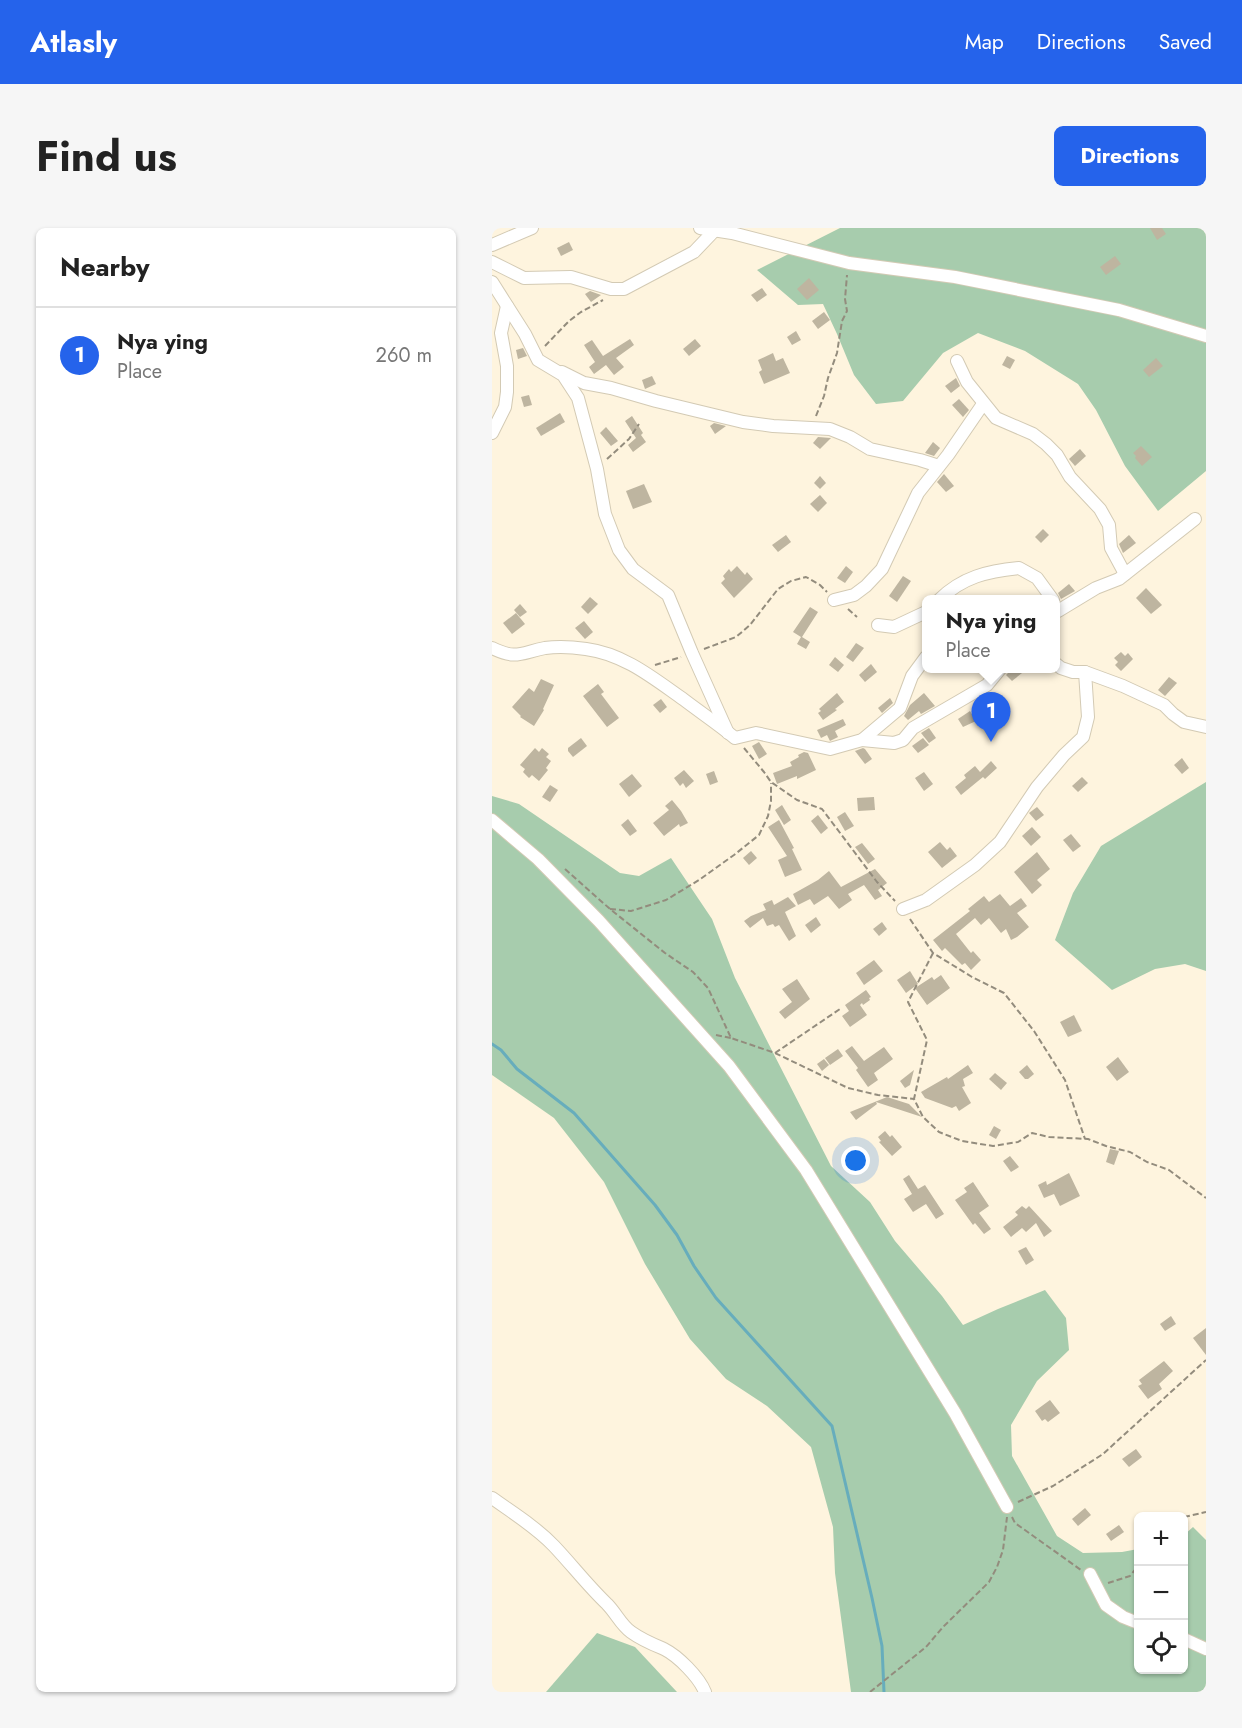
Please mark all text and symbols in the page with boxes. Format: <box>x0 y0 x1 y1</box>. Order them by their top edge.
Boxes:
text: Atlasly <box>30 22 117 63</box>
text: Map <box>965 27 1004 57</box>
text: Directions <box>1037 27 1126 57</box>
text: Saved <box>1159 27 1212 57</box>
text: Find us <box>36 126 177 187</box>
button: Directions <box>1054 126 1206 186</box>
text: Nearby <box>60 248 149 286</box>
text: Nya ying <box>117 325 208 357</box>
text: 1 <box>74 341 85 370</box>
text: 260 m <box>376 341 432 370</box>
text: Place <box>117 357 162 386</box>
popup <box>922 595 1060 673</box>
text: Nya ying <box>946 604 1037 636</box>
text: Place <box>946 636 991 665</box>
pin: 1 <box>972 692 1010 742</box>
your location <box>841 1146 870 1175</box>
map controls <box>1134 1512 1188 1674</box>
button: + <box>1134 1512 1188 1566</box>
button: − <box>1134 1566 1188 1620</box>
button: locate <box>1134 1620 1188 1674</box>

